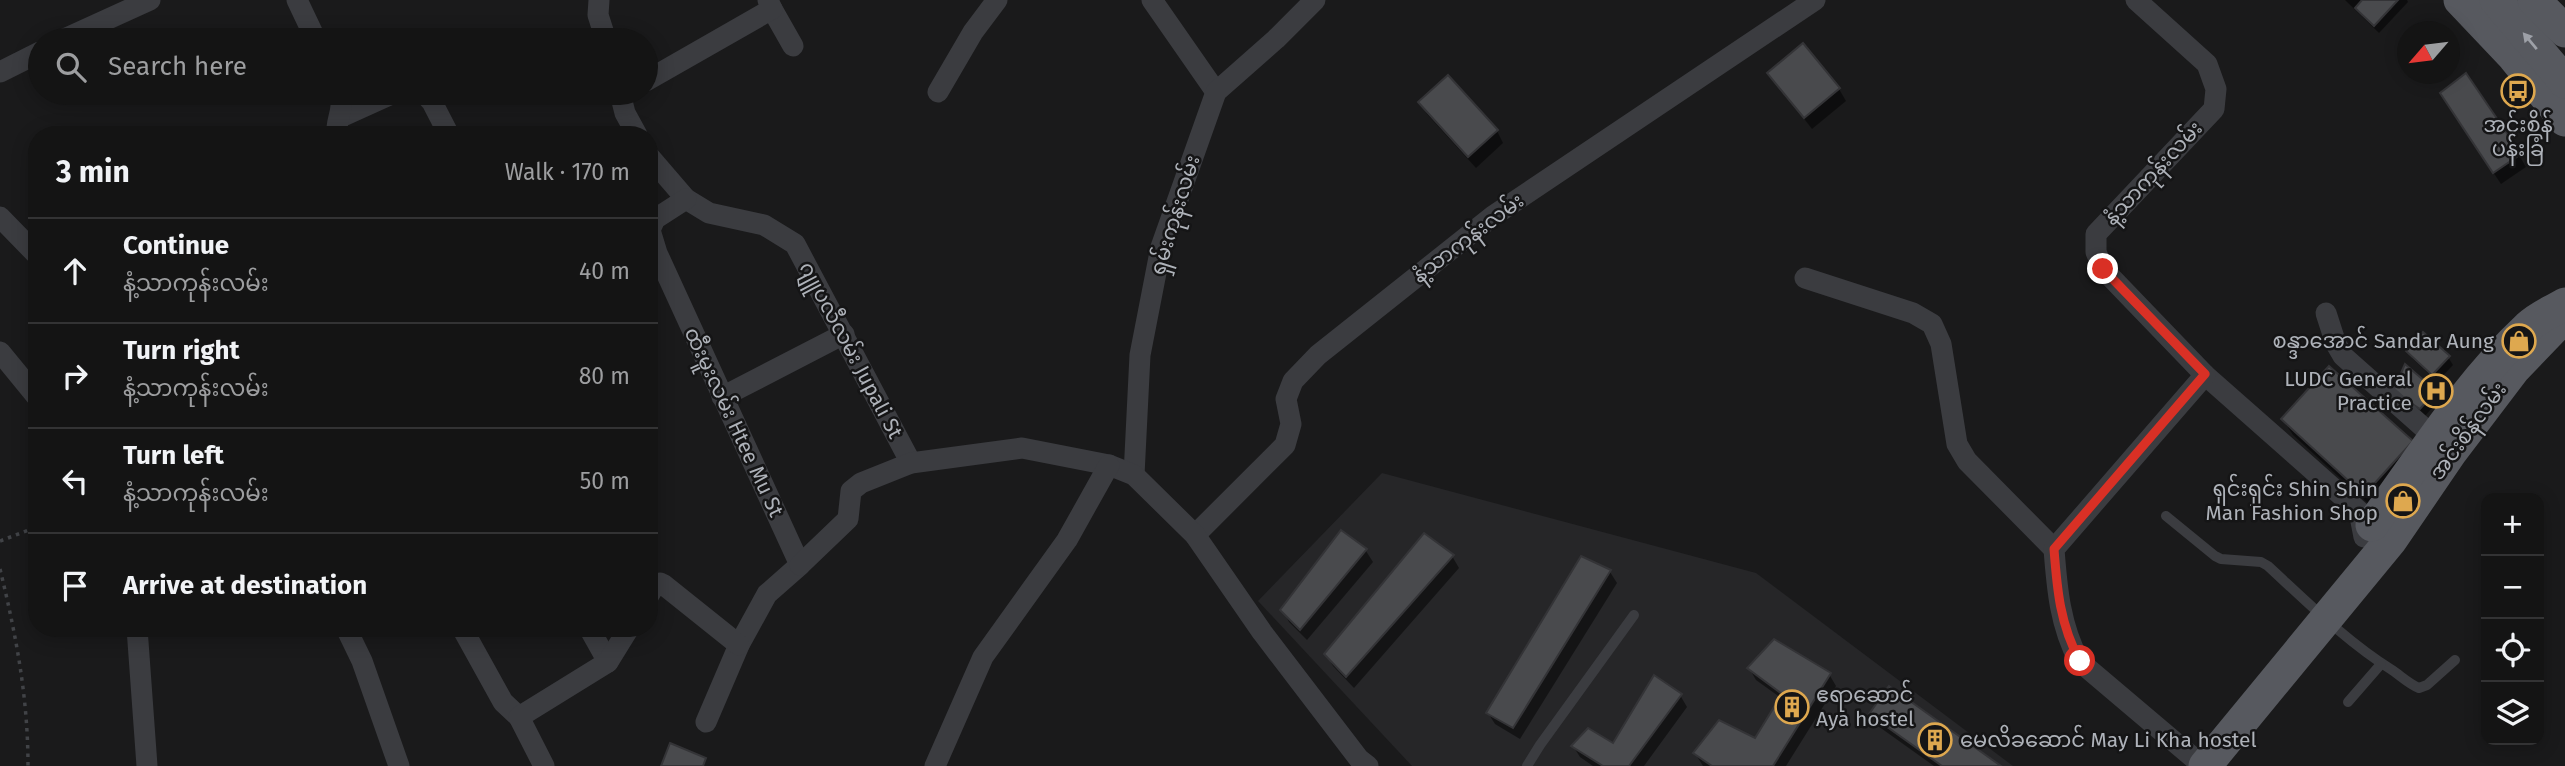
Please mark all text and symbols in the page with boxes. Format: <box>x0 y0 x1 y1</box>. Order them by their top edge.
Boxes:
north arrow <box>2397 21 2460 84</box>
search box <box>28 28 658 105</box>
one-way arrow <box>2523 32 2538 50</box>
icon: search <box>52 48 90 86</box>
text: Search here <box>108 51 247 82</box>
bus stop icon: အင်းစိန် ပန်းခြံ <box>2499 72 2537 110</box>
place label: အင်းစိန် ပန်းခြံ <box>2483 109 2553 166</box>
street label: နံ့သာကုန်းလမ်း <box>2096 113 2211 233</box>
street label: ရှမ်းကုန်းလမ်း <box>1142 151 1209 279</box>
text: 3 min <box>56 154 130 190</box>
text: Walk · 170 m <box>505 158 630 186</box>
street label: နံ့သာကုန်းလမ်း <box>1405 185 1531 292</box>
text: Continue <box>123 230 229 261</box>
icon: ahead <box>56 252 94 290</box>
route end <box>2087 253 2118 284</box>
street label: ဂျူပလီလမ်း Jupali St <box>789 256 911 446</box>
text: 40 m <box>579 257 630 285</box>
text: နံ့သာကုန်းလမ်း <box>123 269 269 297</box>
street label: ထီးမူးလမ်း Htee Mu St <box>675 322 792 523</box>
shop icon: စန္ဒာအောင် Sandar Aung <box>2500 322 2538 360</box>
place label: စန္ဒာအောင် Sandar Aung <box>2273 325 2494 359</box>
text: Turn right <box>123 335 240 366</box>
icon: right <box>56 357 94 395</box>
text: 80 m <box>579 362 630 390</box>
place label: LUDC General Practice <box>2284 366 2412 416</box>
hospital icon: LUDC General Practice <box>2417 372 2455 410</box>
text: နံ့သာကုန်းလမ်း <box>123 374 269 402</box>
street label: အင်းစိန်လမ်း <box>2421 375 2515 487</box>
text: Turn left <box>123 440 224 471</box>
icon: left <box>56 462 94 500</box>
text: 50 m <box>580 467 630 495</box>
place label: ရှင်းရှင်း Shin Shin Man Fashion Shop <box>2205 473 2378 526</box>
text: နံ့သာကုန်းလမ်း <box>123 479 269 507</box>
shop icon: ရှင်းရှင်း Shin Shin Man Fashion Shop <box>2384 482 2422 520</box>
map controls <box>2481 493 2544 745</box>
button: + <box>2481 493 2544 556</box>
button: − <box>2481 556 2544 619</box>
icon: arrive <box>56 567 94 605</box>
text: Arrive at destination <box>123 570 367 601</box>
button: locate <box>2481 619 2544 682</box>
route start <box>2064 645 2095 676</box>
place label: ဧရာဆောင် Aya hostel <box>1816 679 1914 732</box>
button: layers <box>2481 682 2544 745</box>
building icon: ဧရာဆောင် Aya hostel <box>1773 688 1811 726</box>
building icon: မေလိခဆောင် May Li Kha hostel <box>1916 721 1954 759</box>
place label: မေလိခဆောင် May Li Kha hostel <box>1960 724 2257 753</box>

